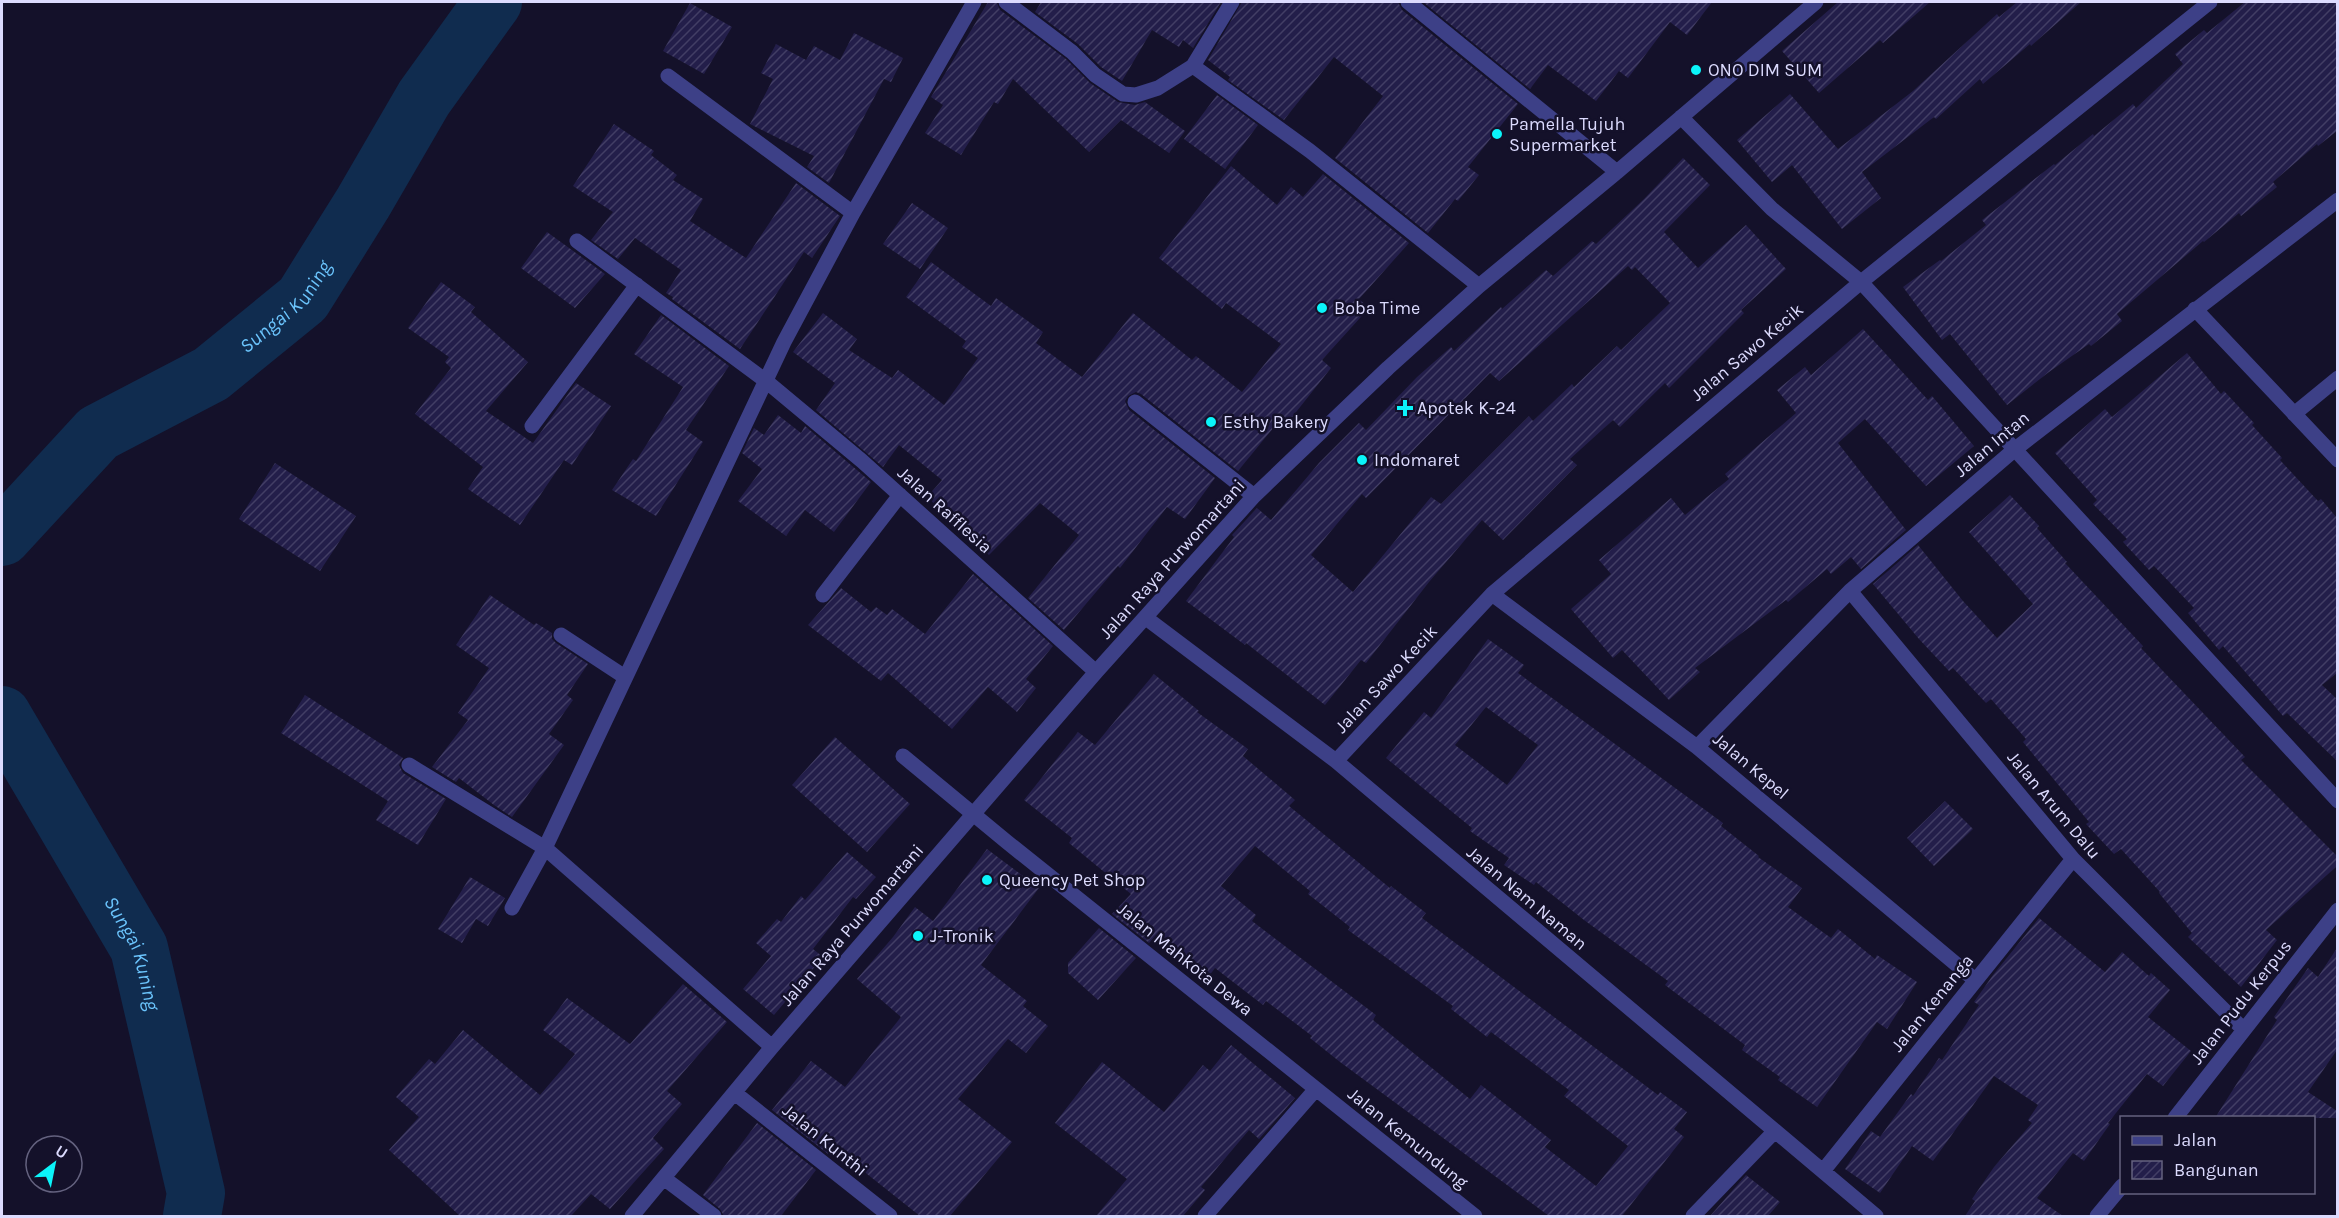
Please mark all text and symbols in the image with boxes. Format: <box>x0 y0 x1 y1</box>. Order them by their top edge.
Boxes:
place label: ONO DIM SUM <box>1708 59 1822 81</box>
marker: ONO DIM SUM <box>1689 63 1703 77</box>
place label: Pamella Tujuh Supermarket <box>1509 113 1625 156</box>
marker: Pamella Tujuh Supermarket <box>1490 127 1504 141</box>
water label: Sungai Kuning <box>235 256 337 358</box>
place label: Boba Time <box>1334 297 1420 319</box>
street label: Jalan Sawo Kecik <box>1686 299 1808 405</box>
marker: Boba Time <box>1315 301 1329 315</box>
place label: Apotek K-24 <box>1417 397 1516 419</box>
marker: Apotek K-24 <box>1398 401 1412 415</box>
street label: Jalan Intan <box>1950 406 2034 482</box>
place label: Esthy Bakery <box>1223 411 1329 433</box>
marker: Esthy Bakery <box>1204 415 1218 429</box>
place label: Indomaret <box>1374 449 1460 471</box>
marker: Indomaret <box>1355 453 1369 467</box>
street label: Jalan Rafflesia <box>893 462 997 558</box>
street label: Jalan Raya Purwomartani <box>1095 475 1249 643</box>
street label: Jalan Sawo Kecik <box>1330 620 1442 738</box>
street label: Jalan Kepel <box>1709 728 1793 804</box>
street label: Jalan Arum Dalu <box>2003 747 2105 863</box>
street label: Jalan Raya Purwomartani <box>776 840 928 1010</box>
street label: Jalan Nam Naman <box>1462 841 1592 955</box>
place label: Queency Pet Shop <box>999 869 1145 891</box>
marker: Queency Pet Shop <box>980 873 994 887</box>
water label: Sungai Kuning <box>99 892 164 1013</box>
street label: Jalan Mahkota Dewa <box>1113 897 1257 1021</box>
place label: J-Tronik <box>930 925 994 947</box>
marker: J-Tronik <box>911 929 925 943</box>
street label: Jalan Pudu Kerpus <box>2186 936 2296 1068</box>
street label: Jalan Kenanga <box>1886 950 1978 1056</box>
street label: Jalan Kemundung <box>1343 1083 1473 1193</box>
street label: Jalan Kunthi <box>778 1099 872 1181</box>
legend <box>2120 1116 2315 1194</box>
text: Jalan <box>2174 1129 2217 1151</box>
north arrow <box>24 1134 84 1194</box>
text: U <box>52 1141 71 1163</box>
text: Bangunan <box>2174 1159 2259 1181</box>

